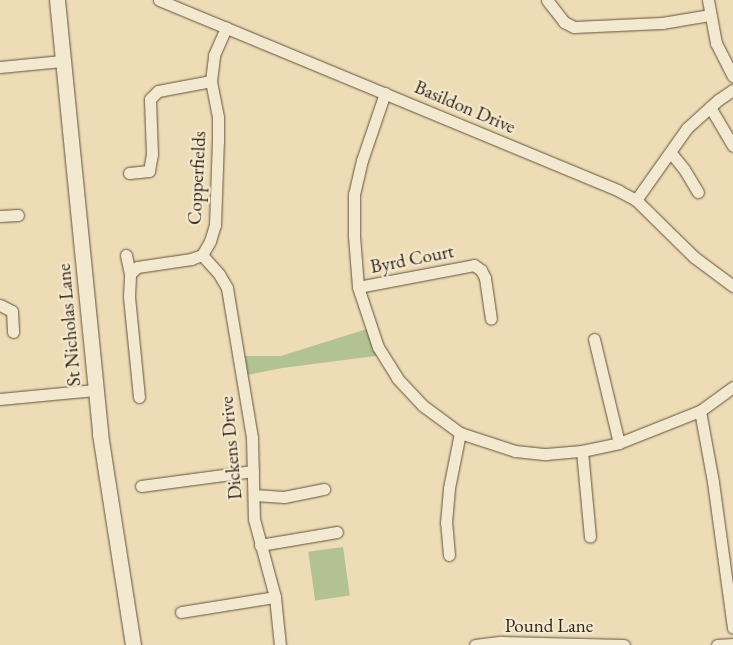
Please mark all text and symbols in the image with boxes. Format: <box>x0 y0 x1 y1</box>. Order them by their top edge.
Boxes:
street label: Basildon Drive <box>411 76 519 138</box>
street label: Copperfields <box>183 130 211 226</box>
street label: Byrd Court <box>368 240 456 278</box>
street label: St Nicholas Lane <box>52 263 86 387</box>
street label: Dickens Drive <box>215 395 247 501</box>
street label: Pound Lane <box>505 615 593 637</box>

